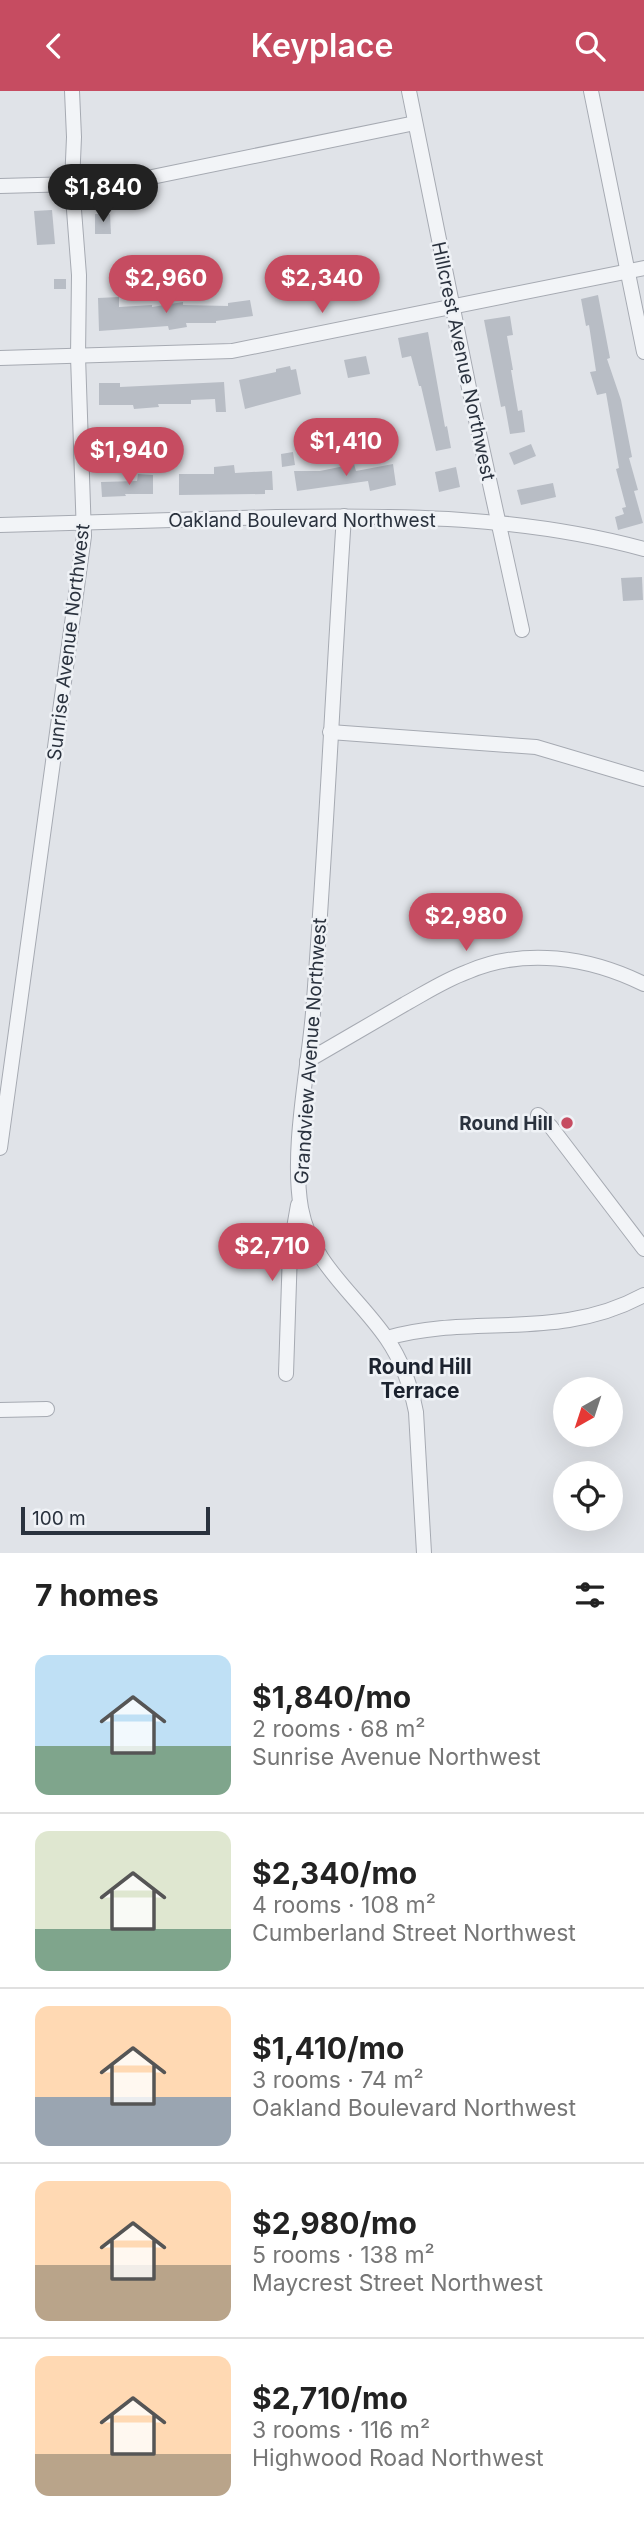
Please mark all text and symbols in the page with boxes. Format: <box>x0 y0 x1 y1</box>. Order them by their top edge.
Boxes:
text: Keyplace <box>251 26 393 65</box>
icon: back <box>35 27 73 65</box>
icon: search <box>571 27 609 65</box>
pin: $1,840 <box>46 165 160 224</box>
text: $1,840 <box>64 173 142 201</box>
street label: Hillcrest Avenue Northwest <box>427 240 500 483</box>
pin: $2,960 <box>109 255 223 315</box>
pin: $2,340 <box>265 255 379 315</box>
text: $2,960 <box>125 264 207 292</box>
text: $2,340 <box>281 264 363 292</box>
pin: $1,410 <box>289 419 403 478</box>
pin: $1,940 <box>72 427 186 487</box>
text: $1,410 <box>310 427 382 455</box>
text: $1,940 <box>90 436 168 464</box>
street label: Oakland Boulevard Northwest <box>168 509 436 532</box>
street label: Sunrise Avenue Northwest <box>43 522 94 762</box>
pin: $2,980 <box>409 893 523 953</box>
text: $2,980 <box>425 902 507 930</box>
street label: Grandview Avenue Northwest <box>290 917 331 1185</box>
place label: Round Hill <box>459 1112 553 1135</box>
marker: Round Hill <box>559 1115 575 1131</box>
pin: $2,710 <box>215 1223 329 1283</box>
text: $2,710 <box>234 1232 310 1260</box>
district label: Round Hill Terrace <box>368 1354 472 1403</box>
north arrow <box>553 1377 623 1447</box>
map controls <box>553 1377 623 1531</box>
button: locate <box>553 1461 623 1531</box>
scale bar <box>21 1504 210 1536</box>
text: 100 m <box>32 1507 86 1530</box>
icon: filters <box>571 1576 609 1614</box>
text: 7 homes <box>35 1577 159 1613</box>
text: $1,840/mo <box>252 1679 411 1715</box>
icon: home <box>91 1683 175 1767</box>
text: 2 rooms · 68 m² <box>252 1715 425 1743</box>
text: Sunrise Avenue Northwest <box>252 1743 541 1771</box>
text: $2,340/mo <box>252 1855 417 1891</box>
icon: home <box>91 1859 175 1943</box>
text: 4 rooms · 108 m² <box>252 1891 436 1919</box>
text: Cumberland Street Northwest <box>252 1919 576 1947</box>
text: $1,410/mo <box>252 2030 404 2066</box>
icon: home <box>91 2034 175 2118</box>
text: 3 rooms · 74 m² <box>252 2066 424 2094</box>
text: Oakland Boulevard Northwest <box>252 2094 576 2122</box>
text: $2,980/mo <box>252 2205 417 2241</box>
icon: home <box>91 2209 175 2293</box>
text: 5 rooms · 138 m² <box>252 2241 435 2269</box>
text: Maycrest Street Northwest <box>252 2269 543 2297</box>
text: $2,710/mo <box>252 2380 408 2416</box>
icon: home <box>91 2384 175 2468</box>
text: 3 rooms · 116 m² <box>252 2416 430 2444</box>
text: Highwood Road Northwest <box>252 2444 544 2472</box>

